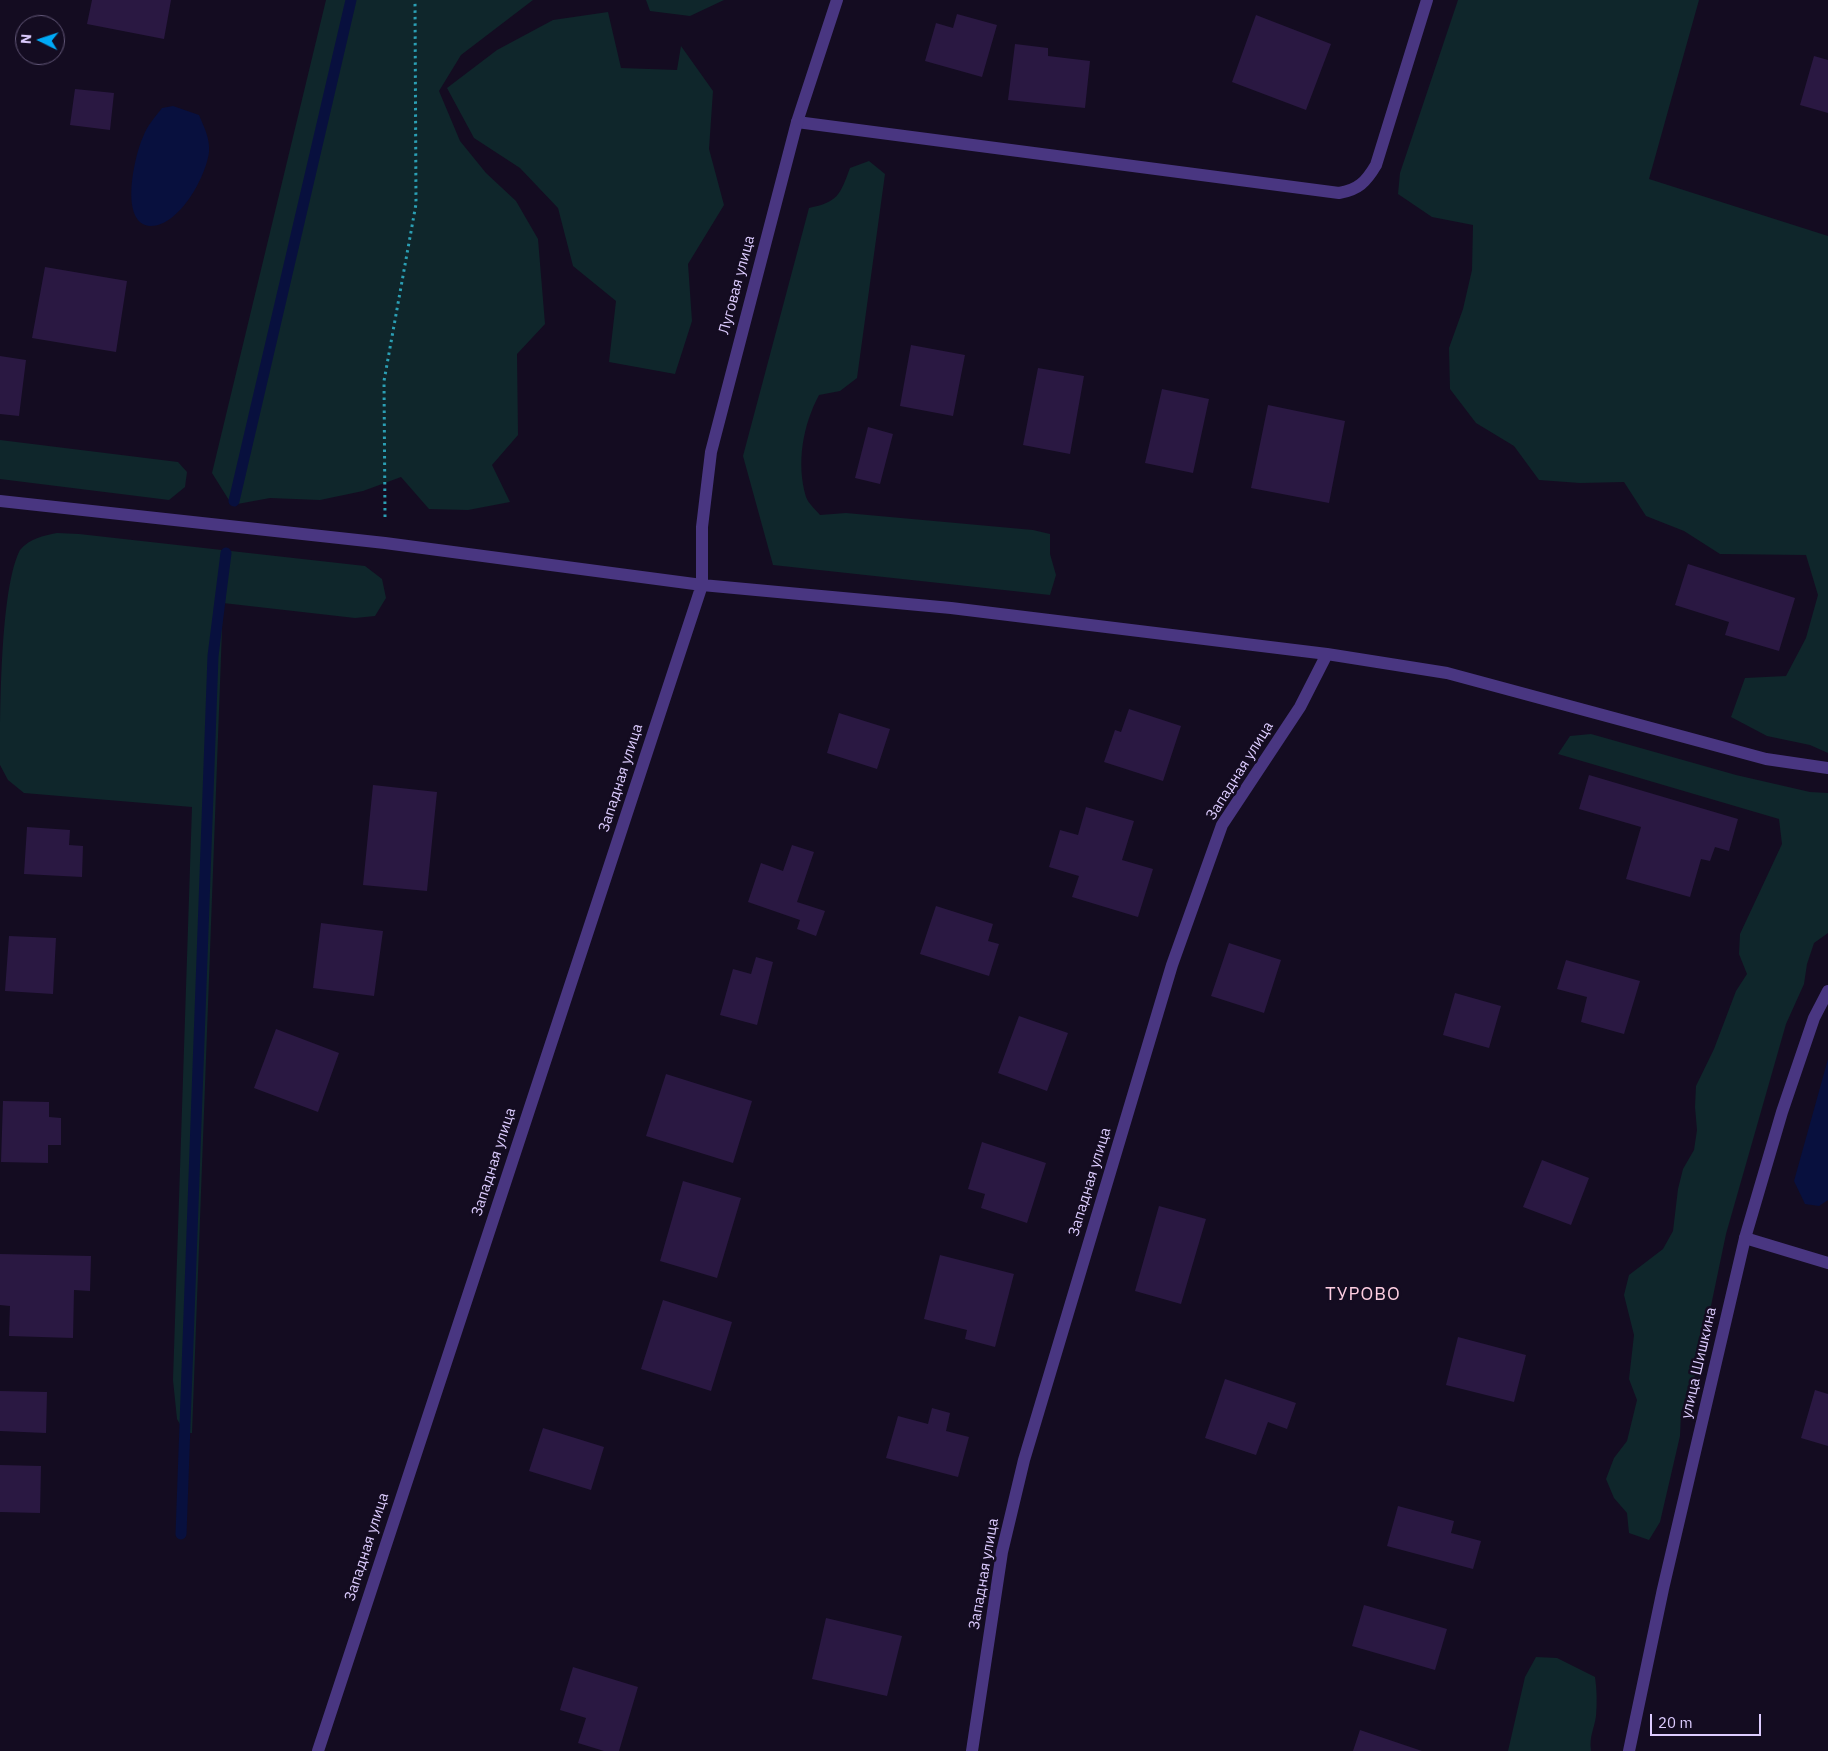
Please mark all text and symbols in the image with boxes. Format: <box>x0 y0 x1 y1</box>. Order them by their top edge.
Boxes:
north arrow <box>15 15 65 65</box>
text: N <box>17 33 35 45</box>
street label: Луговая улица <box>715 234 759 336</box>
street label: Западная улица <box>1202 718 1278 824</box>
street label: Западная улица <box>595 722 647 834</box>
street label: Западная улица <box>468 1106 520 1218</box>
street label: Западная улица <box>1065 1125 1115 1239</box>
district label: ТУРОВО <box>1325 1284 1401 1306</box>
street label: улица Шишкина <box>1677 1305 1721 1421</box>
street label: Западная улица <box>341 1491 393 1603</box>
street label: Западная улица <box>965 1517 1003 1631</box>
scale bar <box>1653 1704 1764 1736</box>
text: 20 m <box>1658 1713 1693 1732</box>

